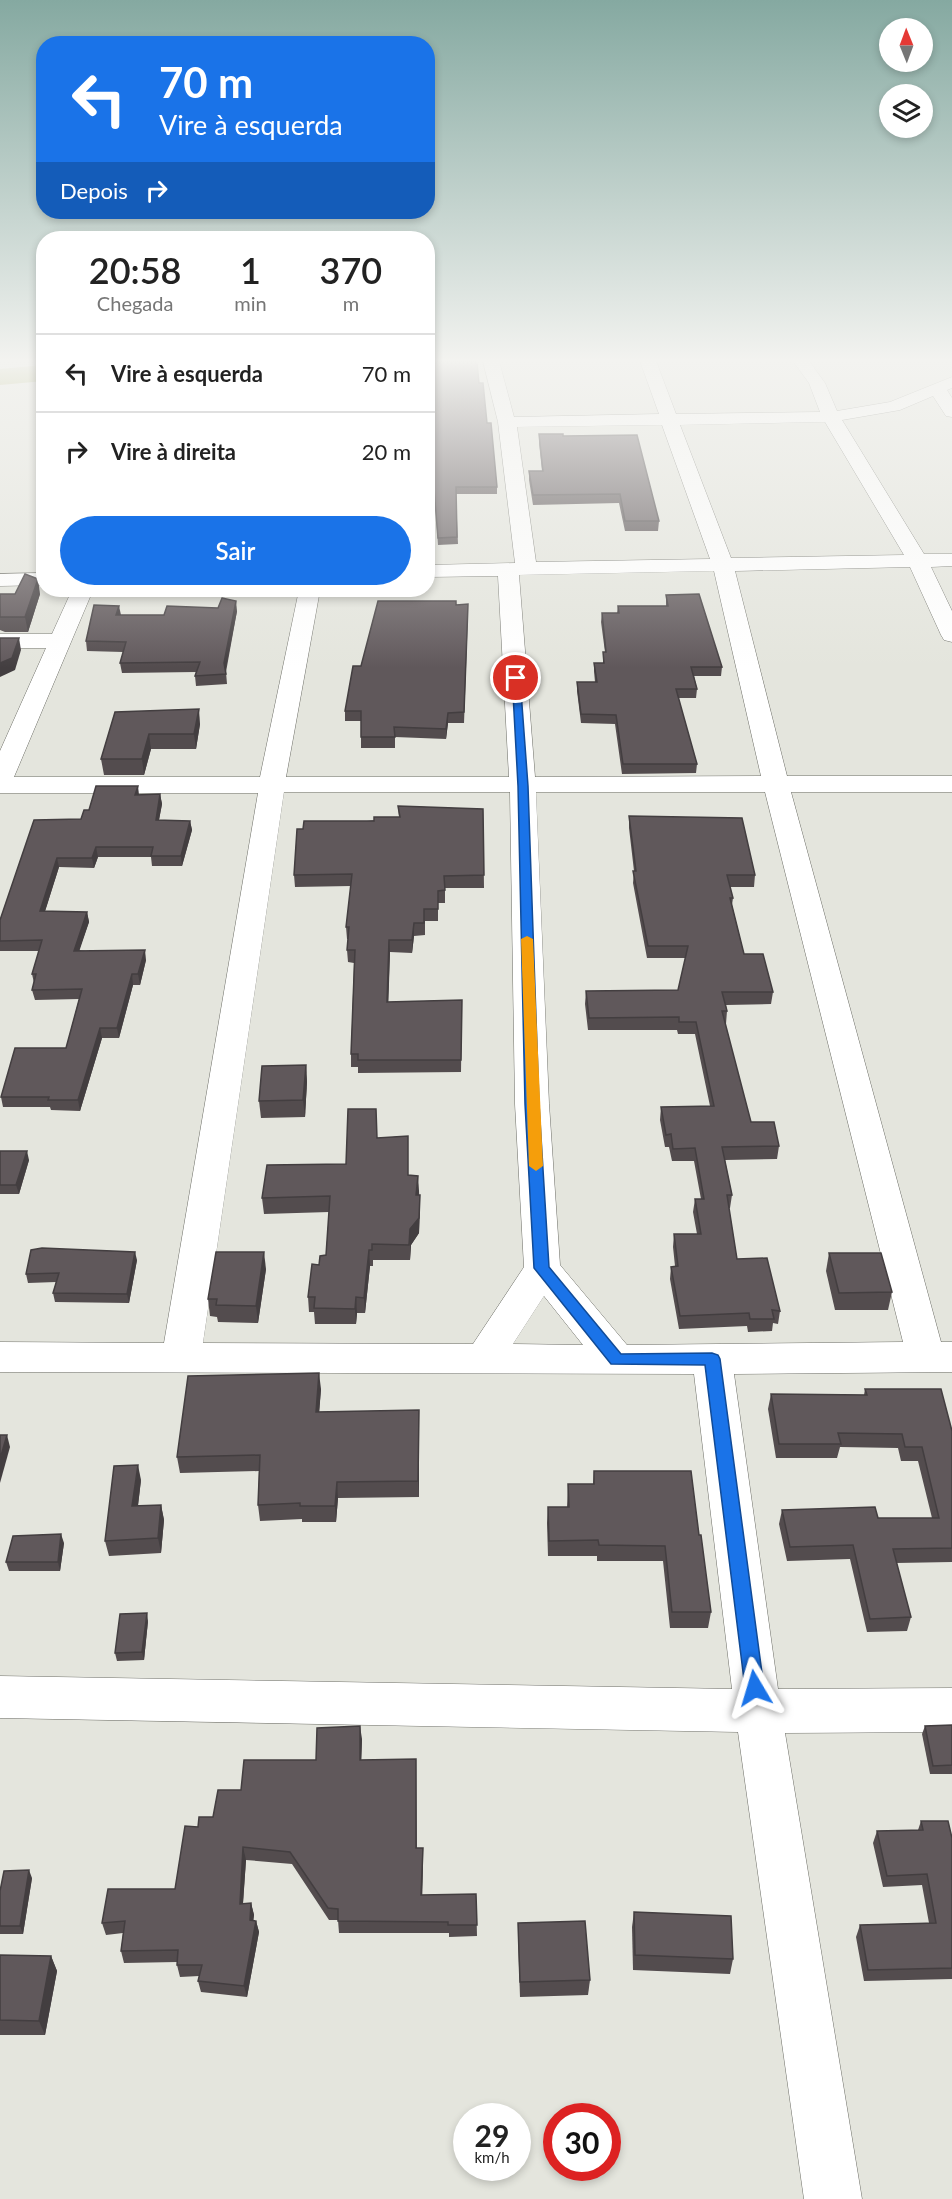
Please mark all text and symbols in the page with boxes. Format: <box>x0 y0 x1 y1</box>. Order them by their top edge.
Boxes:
north arrow <box>879 18 933 72</box>
map controls <box>879 18 933 138</box>
text: 70 m <box>159 57 253 107</box>
icon: left <box>60 60 138 138</box>
button: layers <box>879 84 933 138</box>
text: Vire à esquerda <box>159 108 343 141</box>
icon: right <box>140 174 173 207</box>
text: Depois <box>60 177 128 204</box>
text: 20:58 <box>89 248 181 292</box>
text: 1 <box>240 248 261 292</box>
text: 370 <box>320 248 382 292</box>
text: Chegada <box>97 291 173 315</box>
text: min <box>234 291 267 315</box>
text: m <box>343 291 359 315</box>
icon: left <box>60 357 93 390</box>
text: Vire à esquerda <box>111 360 263 387</box>
text: 70 m <box>362 360 411 387</box>
icon: right <box>60 435 93 468</box>
text: Vire à direita <box>111 438 236 465</box>
text: 20 m <box>362 438 411 465</box>
button: Sair <box>60 516 411 585</box>
pin <box>490 652 541 703</box>
icon: arrive <box>499 661 532 694</box>
position arrow <box>723 1656 787 1720</box>
speed limit sign: 30 <box>543 2103 621 2181</box>
text: 29 <box>475 2117 509 2153</box>
text: km/h <box>474 2148 510 2166</box>

